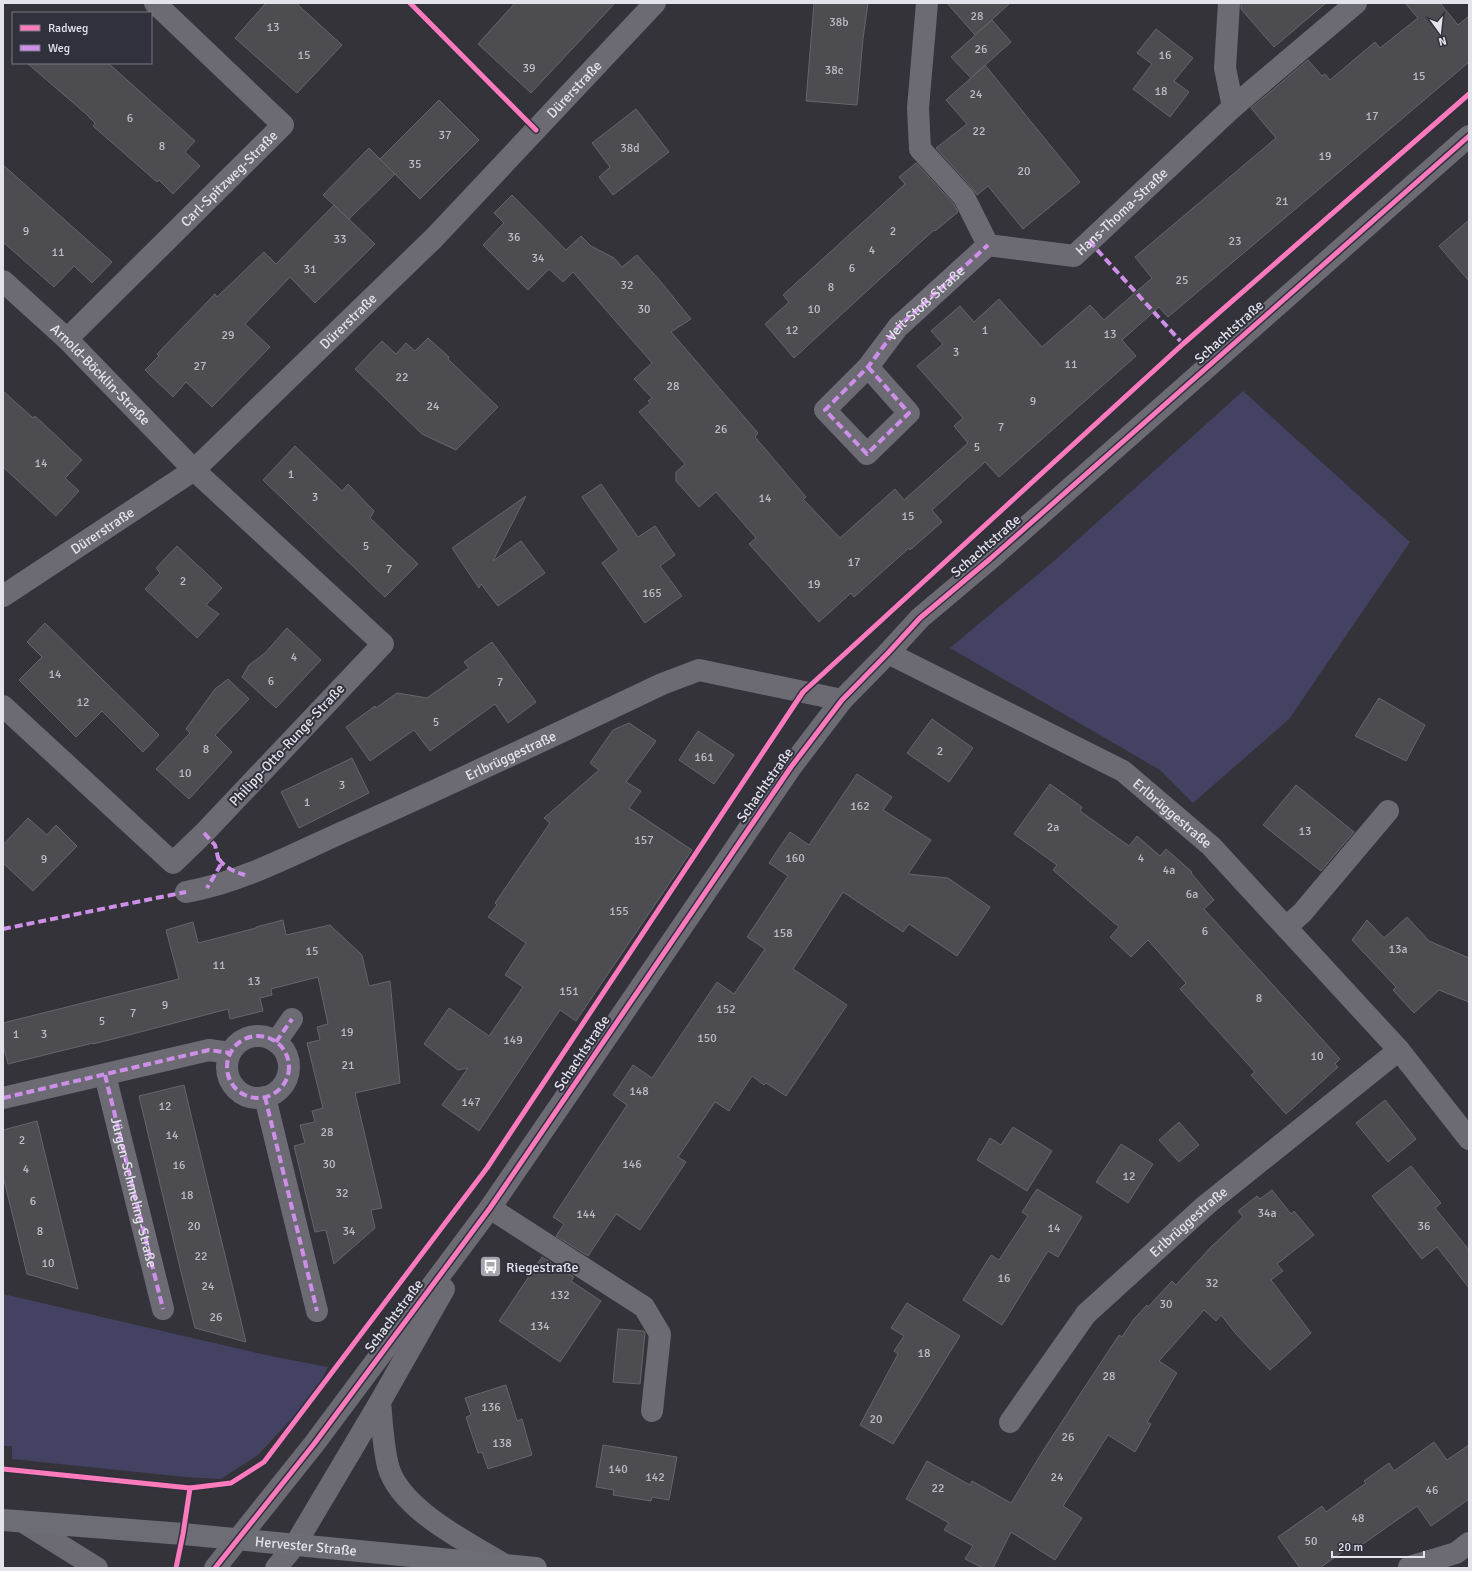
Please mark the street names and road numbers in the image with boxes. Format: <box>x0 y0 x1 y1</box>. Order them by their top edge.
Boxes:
street label: Dürerstraße <box>543 57 605 121</box>
street label: Carl-Spitzweg-Straße <box>177 127 281 230</box>
street label: Hans-Thoma-Straße <box>1072 164 1171 259</box>
street label: Veit-Stoß-Straße <box>882 262 968 344</box>
street label: Dürerstraße <box>316 290 380 353</box>
street label: Schachtstraße <box>1191 297 1267 367</box>
street label: Arnold-Böcklin-Straße <box>47 320 154 428</box>
street label: Dürerstraße <box>67 503 137 558</box>
street label: Schachtstraße <box>948 511 1024 581</box>
street label: Philipp-Otto-Runge-Straße <box>226 680 348 810</box>
street label: Erlbrüggestraße <box>463 727 559 784</box>
street label: Schachtstraße <box>733 744 797 826</box>
street label: Erlbrüggestraße <box>1130 775 1215 852</box>
street label: Schachtstraße <box>551 1012 613 1094</box>
street label: Jürgen-Schmeling-Straße <box>107 1115 161 1270</box>
street label: Erlbrüggestraße <box>1146 1183 1231 1261</box>
street label: Schachtstraße <box>361 1276 427 1356</box>
street label: Hervester Straße <box>254 1532 358 1559</box>

